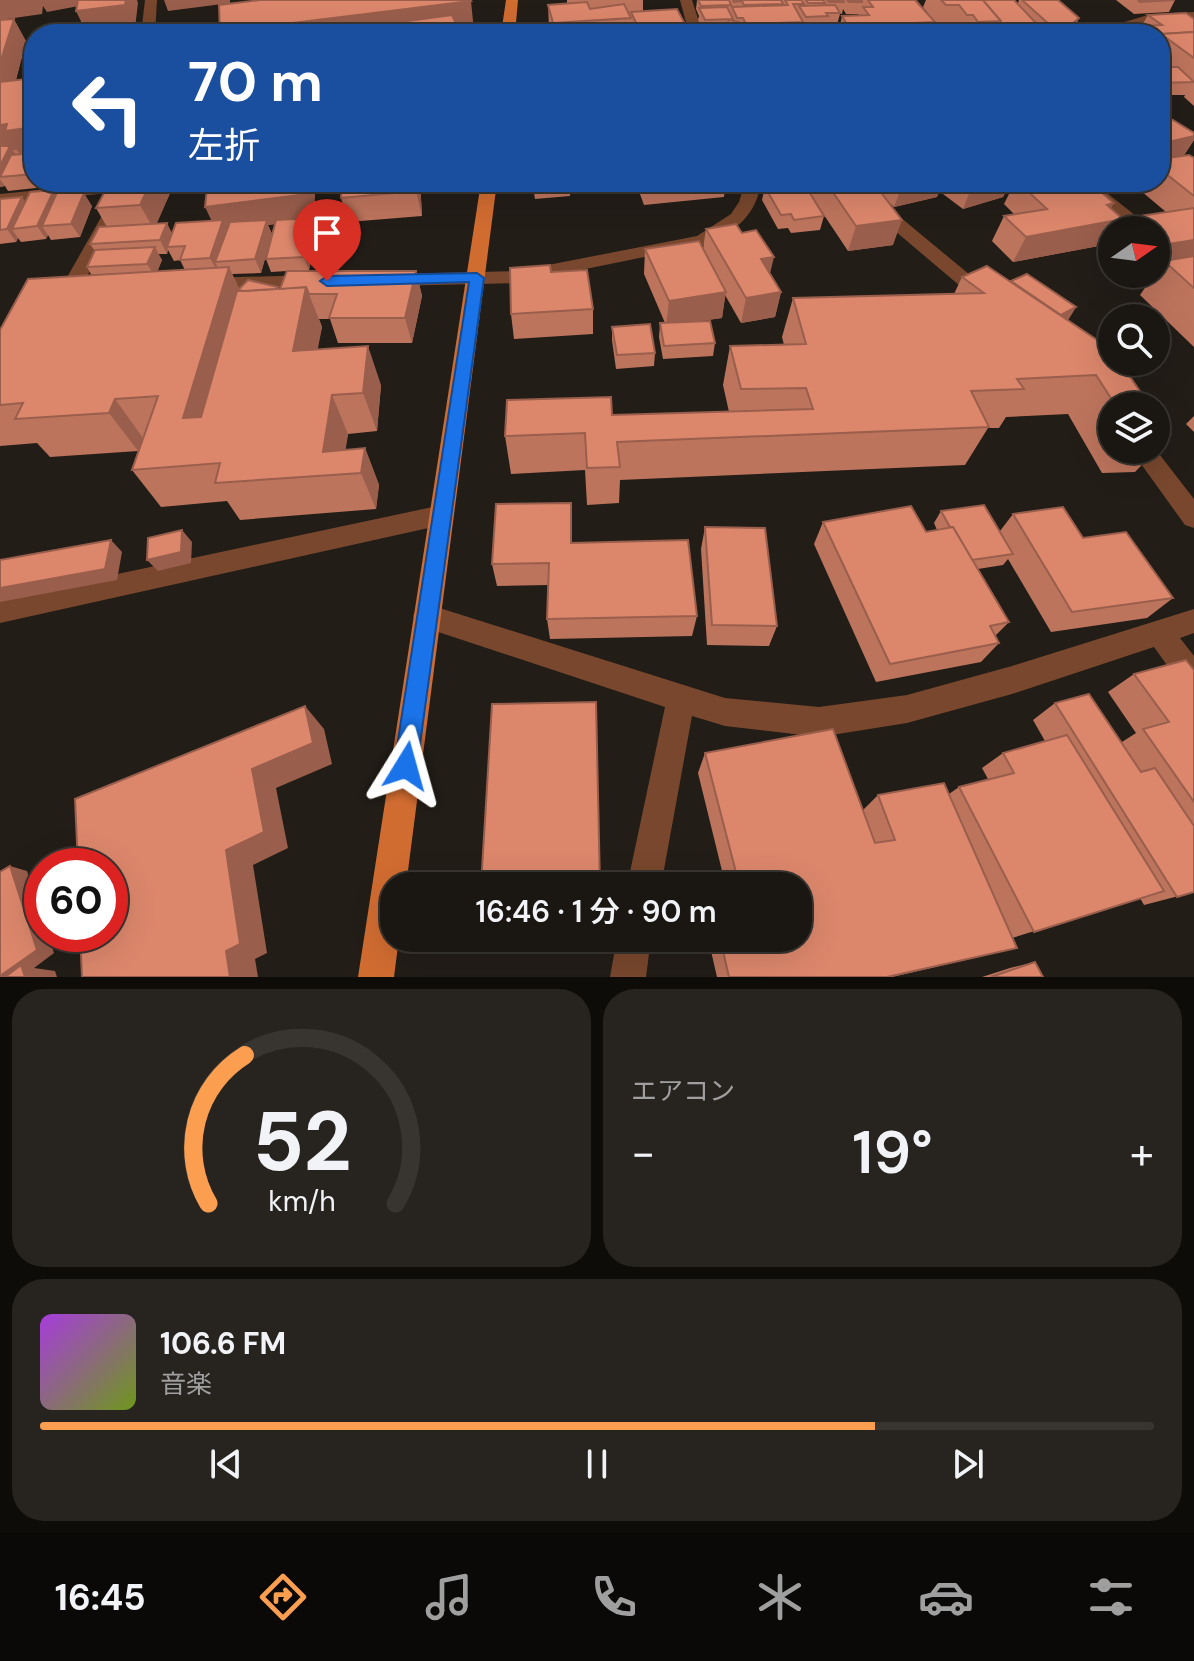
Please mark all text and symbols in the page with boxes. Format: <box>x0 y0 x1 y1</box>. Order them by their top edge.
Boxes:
text: 70 m <box>188 45 323 118</box>
icon: left <box>56 56 160 160</box>
text: 左折 <box>188 122 260 169</box>
pin <box>293 199 361 281</box>
icon: arrive <box>305 211 349 255</box>
north arrow <box>1098 216 1170 288</box>
map controls <box>1098 216 1170 464</box>
button: search <box>1098 304 1170 376</box>
button: layers <box>1098 392 1170 464</box>
position arrow <box>364 724 448 808</box>
speed limit sign: 60 <box>24 848 128 952</box>
text: 16:46 · 1 分 · 90 m <box>476 892 716 931</box>
text: エアコン <box>631 1074 735 1108</box>
text: 52 <box>252 1087 351 1196</box>
text: 19° <box>852 1113 933 1192</box>
text: − <box>631 1124 655 1182</box>
text: + <box>1130 1124 1154 1182</box>
text: km/h <box>268 1183 335 1220</box>
text: 106.6 FM <box>160 1324 286 1363</box>
text: 音楽 <box>160 1367 212 1401</box>
icon: previous <box>204 1442 248 1486</box>
icon: pause <box>575 1442 619 1486</box>
icon: next <box>946 1442 990 1486</box>
icon: directions <box>255 1569 311 1625</box>
icon: music <box>421 1569 477 1625</box>
icon: phone <box>586 1569 642 1625</box>
icon: climate <box>752 1569 808 1625</box>
icon: car <box>918 1569 974 1625</box>
icon: filters <box>1083 1569 1139 1625</box>
text: 16:45 <box>55 1574 146 1621</box>

